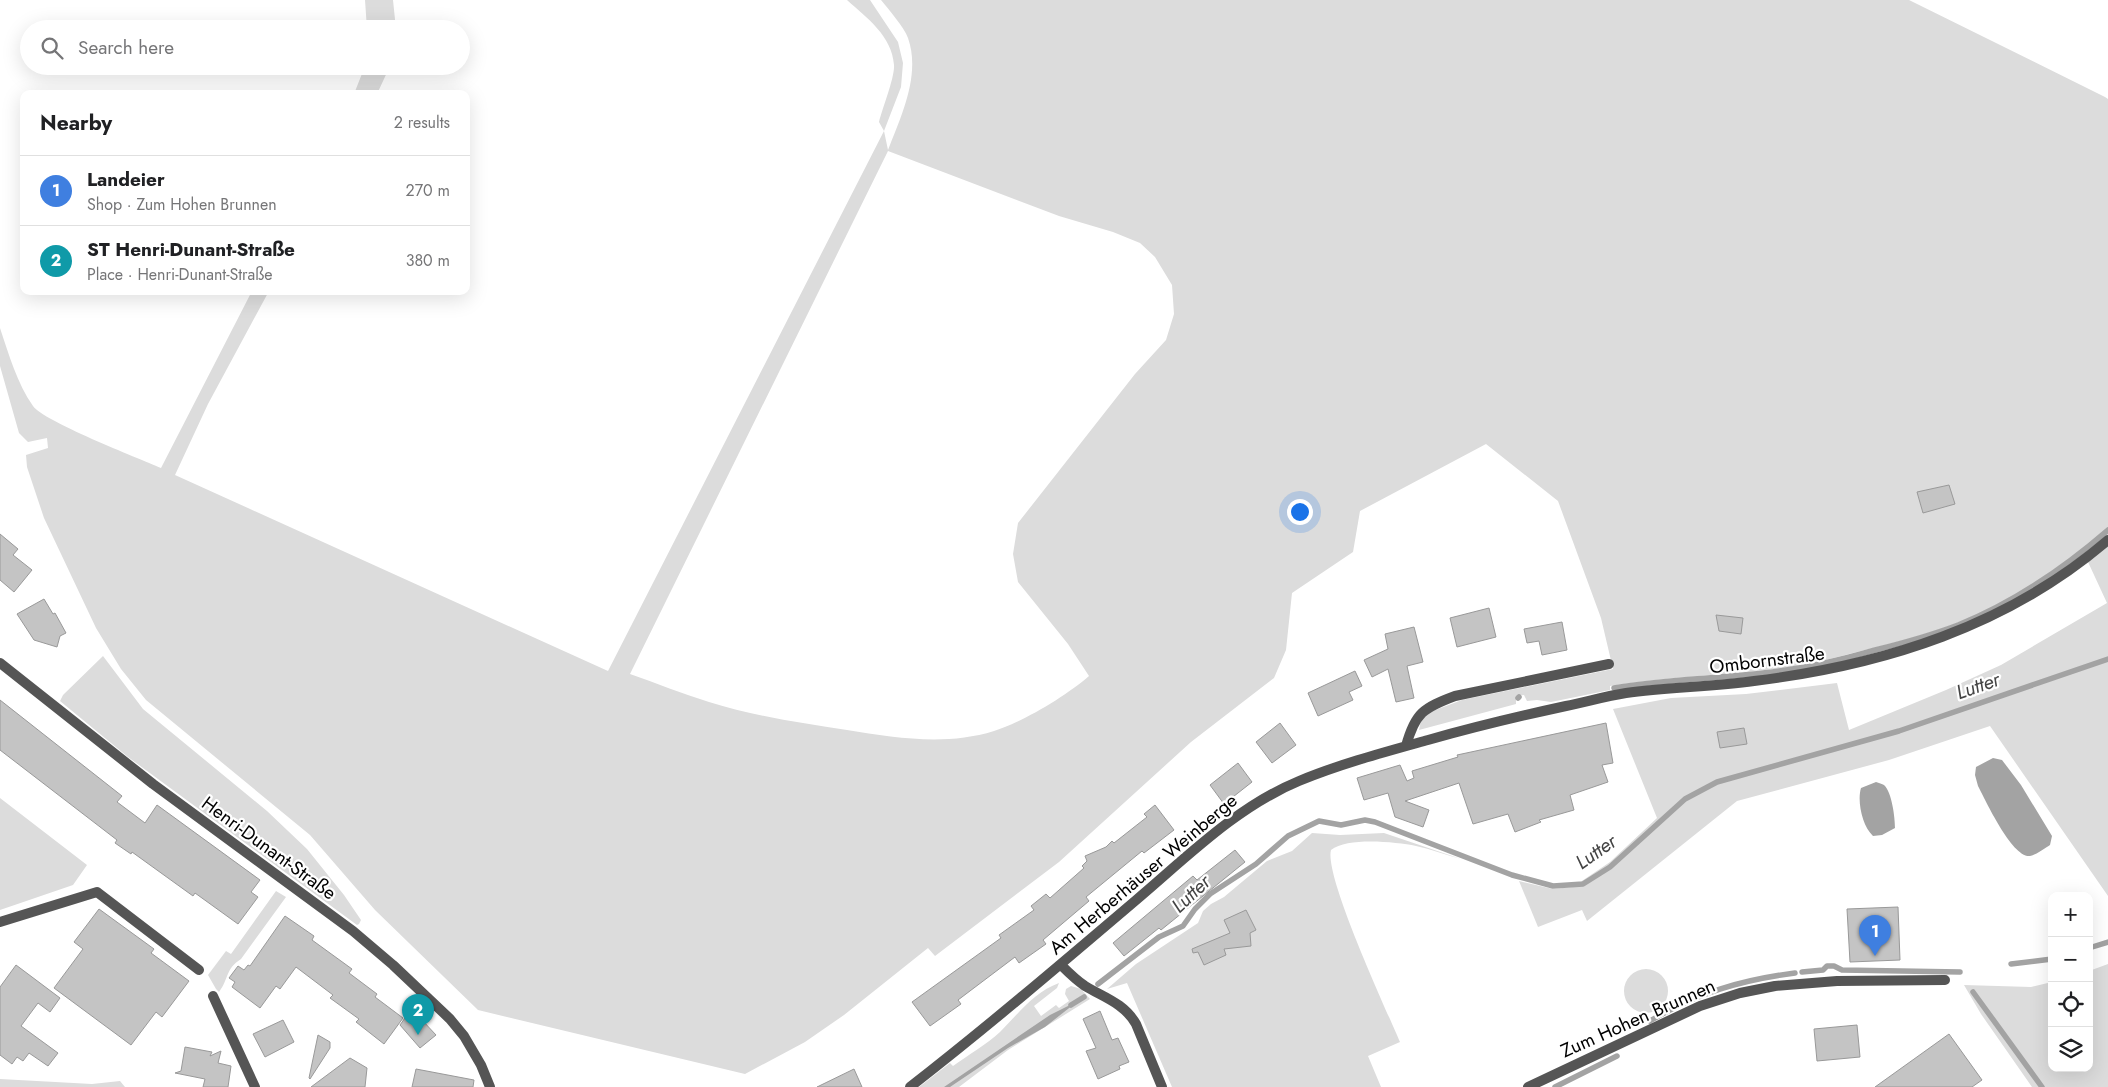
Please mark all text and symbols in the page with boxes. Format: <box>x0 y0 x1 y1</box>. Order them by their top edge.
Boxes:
search box <box>20 20 470 75</box>
icon: search <box>38 34 66 62</box>
text: Search here <box>78 34 174 61</box>
text: Nearby <box>40 108 112 138</box>
text: 2 results <box>394 111 450 134</box>
text: Landeier <box>87 166 165 193</box>
text: 1 <box>52 179 60 202</box>
text: 270 m <box>406 179 450 202</box>
text: Shop · Zum Hohen Brunnen <box>87 193 277 216</box>
text: ST Henri-Dunant-Straße <box>87 236 295 263</box>
text: 2 <box>51 249 61 272</box>
text: 380 m <box>406 249 450 272</box>
text: Place · Henri-Dunant-Straße <box>87 263 273 286</box>
your location <box>1287 499 1313 525</box>
street label: Ombornstraße <box>1708 640 1826 680</box>
water label: Lutter <box>1952 665 2005 707</box>
street label: Am Herberhäuser Weinberge <box>1043 787 1243 961</box>
street label: Henri-Dunant-Straße <box>196 790 342 906</box>
water label: Lutter <box>1569 827 1624 877</box>
water label: Lutter <box>1165 867 1218 920</box>
map controls <box>2048 892 2093 1072</box>
button: + <box>2048 892 2093 937</box>
pin: 1 <box>1859 915 1891 956</box>
button: − <box>2048 937 2093 982</box>
street label: Zum Hohen Brunnen <box>1556 972 1720 1064</box>
button: locate <box>2048 982 2093 1027</box>
pin: 2 <box>402 994 434 1035</box>
button: layers <box>2048 1027 2093 1072</box>

